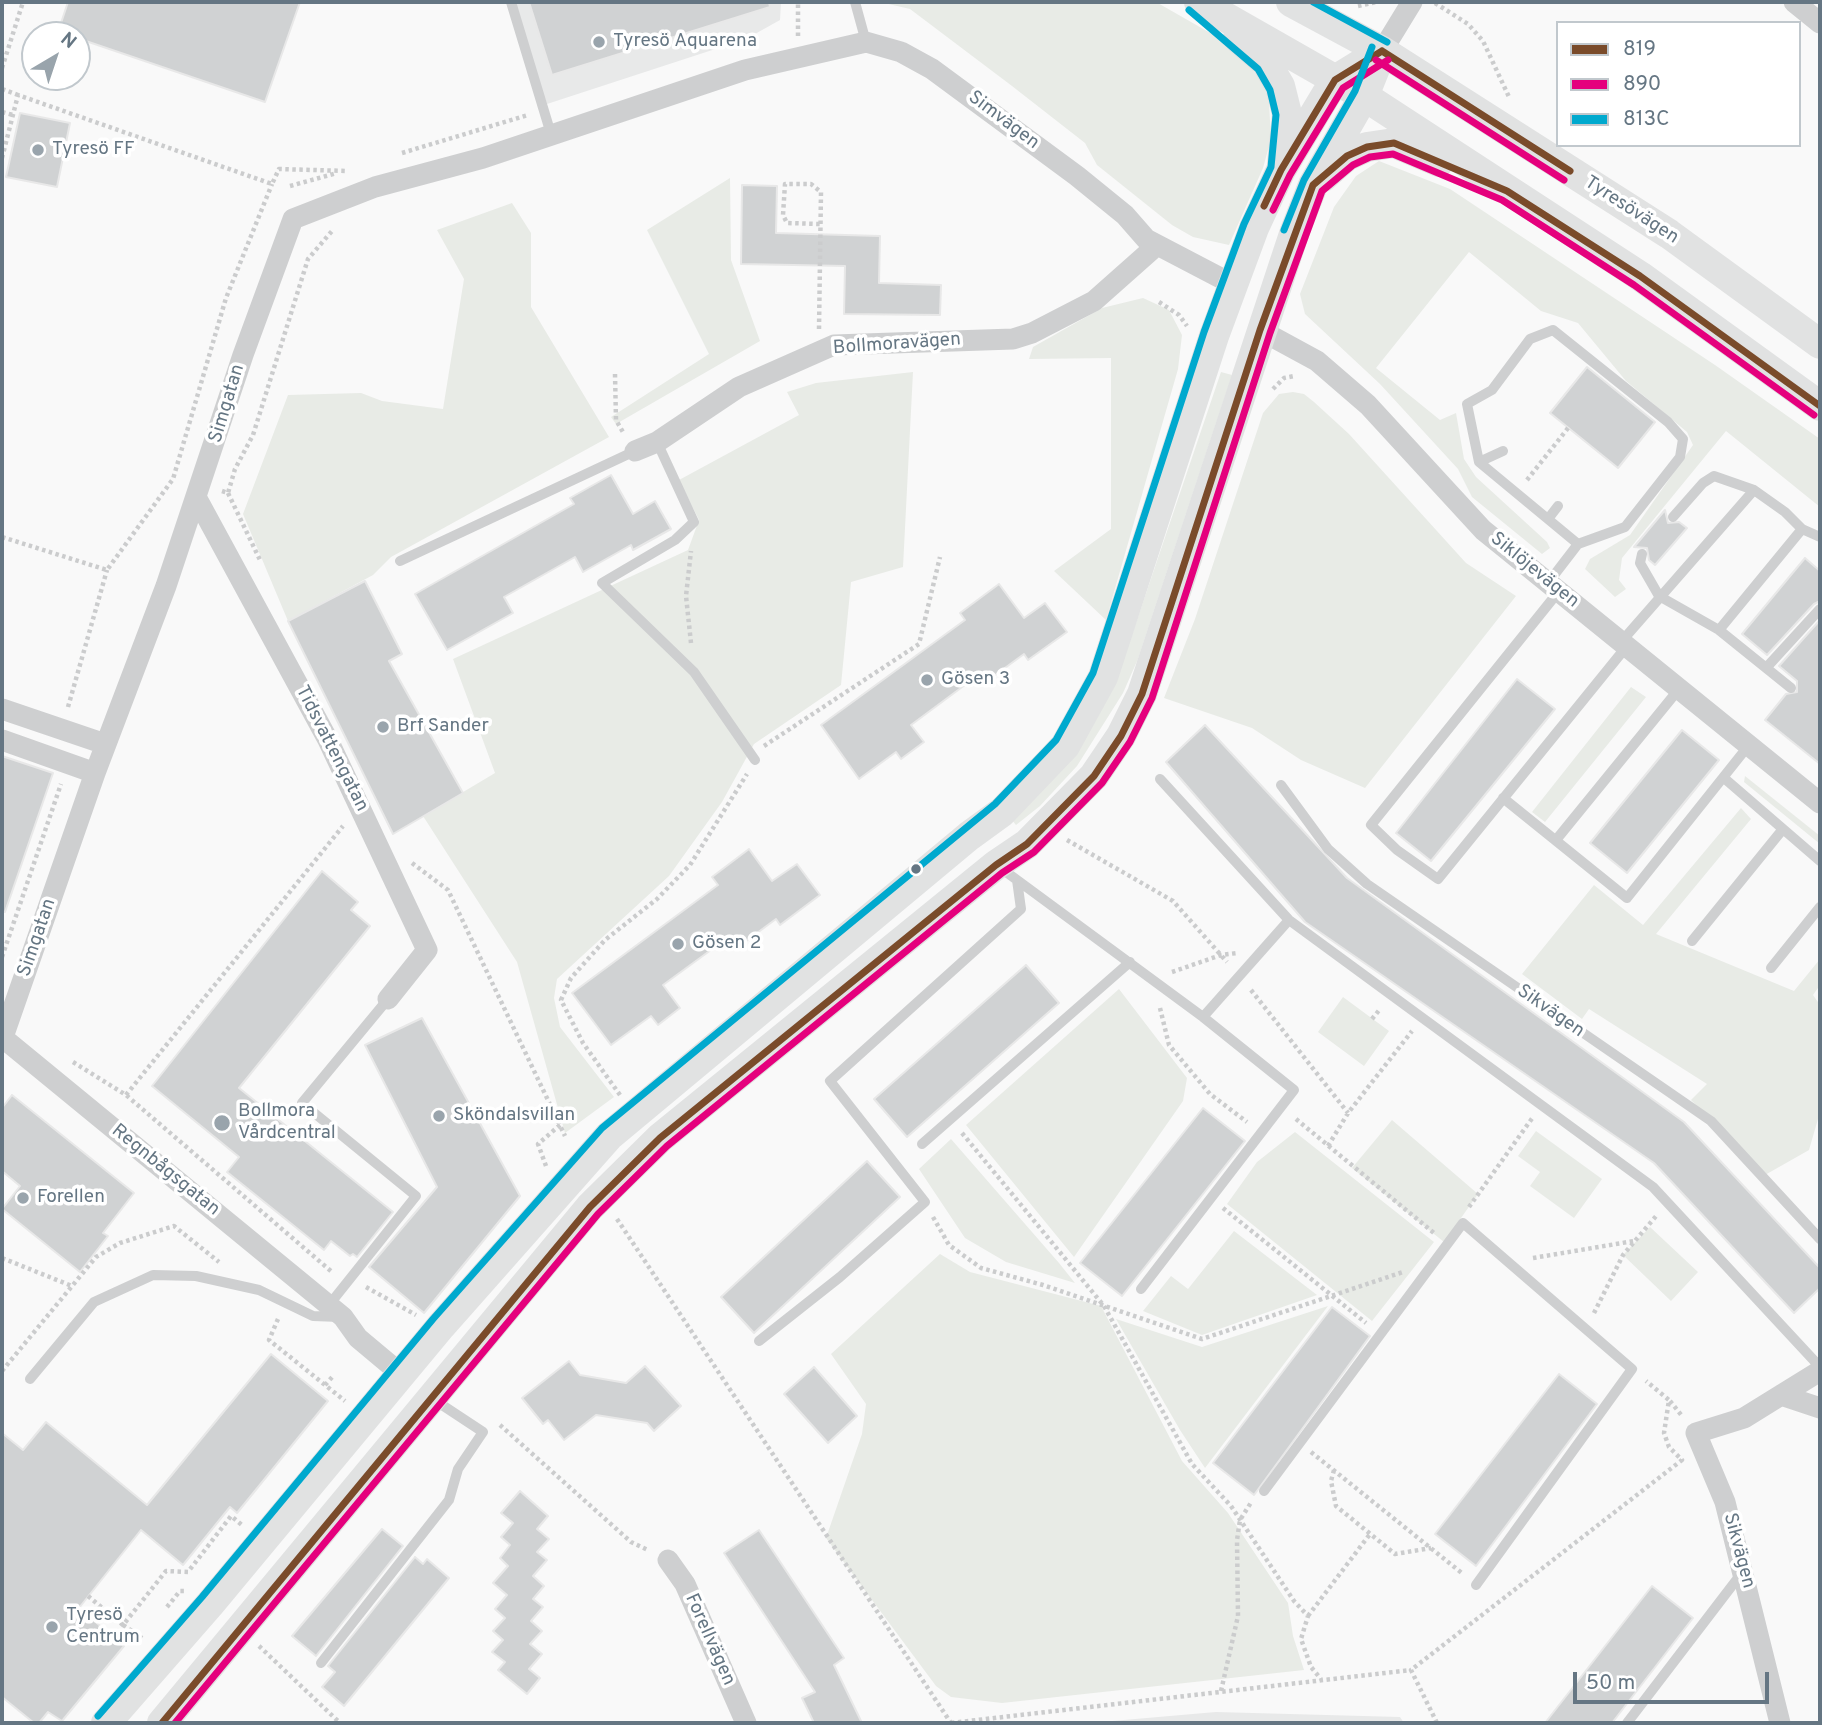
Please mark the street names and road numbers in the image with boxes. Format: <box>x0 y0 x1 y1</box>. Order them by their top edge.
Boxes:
street label: Simvägen <box>963 87 1043 155</box>
street label: Tyresövägen <box>1580 172 1682 250</box>
street label: Bollmoravägen <box>832 329 962 361</box>
street label: Simgatan <box>205 362 251 446</box>
street label: Siklöjevägen <box>1485 528 1583 614</box>
street label: Tidsvattengatan <box>290 682 372 816</box>
street label: Simgatan <box>14 896 62 980</box>
street label: Sikvägen <box>1512 981 1588 1043</box>
street label: Regnbågsgatan <box>106 1120 224 1222</box>
street label: Sikvägen <box>1717 1511 1759 1591</box>
street label: Forellvägen <box>679 1591 739 1689</box>

